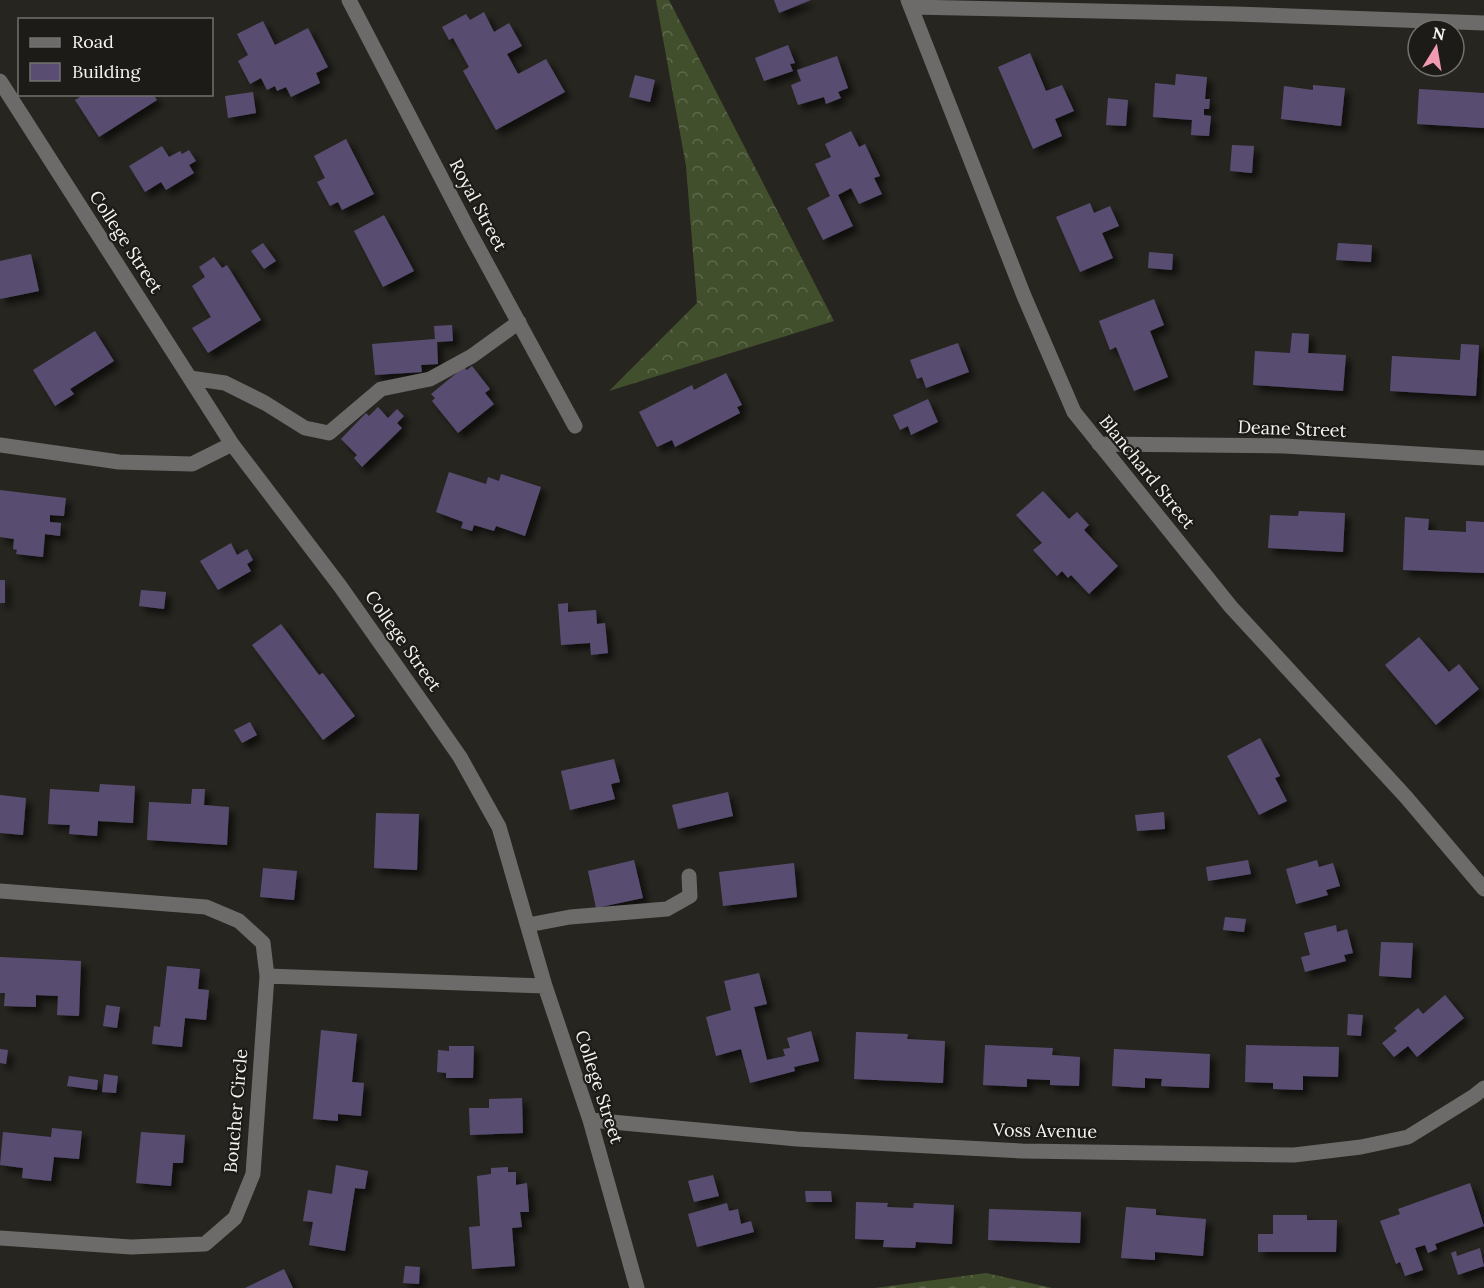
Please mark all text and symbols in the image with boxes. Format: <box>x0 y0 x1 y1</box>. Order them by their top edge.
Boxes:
legend <box>18 18 213 96</box>
north arrow <box>1406 18 1466 78</box>
text: N <box>1431 22 1447 44</box>
text: Road <box>72 30 114 53</box>
text: Building <box>72 60 142 83</box>
street label: Royal Street <box>445 155 512 255</box>
street label: College Street <box>85 186 168 298</box>
street label: Blanchard Street <box>1094 410 1200 533</box>
street label: Deane Street <box>1237 415 1347 442</box>
street label: College Street <box>360 586 447 696</box>
street label: College Street <box>570 1027 629 1147</box>
street label: Boucher Circle <box>219 1048 252 1174</box>
street label: Voss Avenue <box>992 1118 1097 1143</box>

